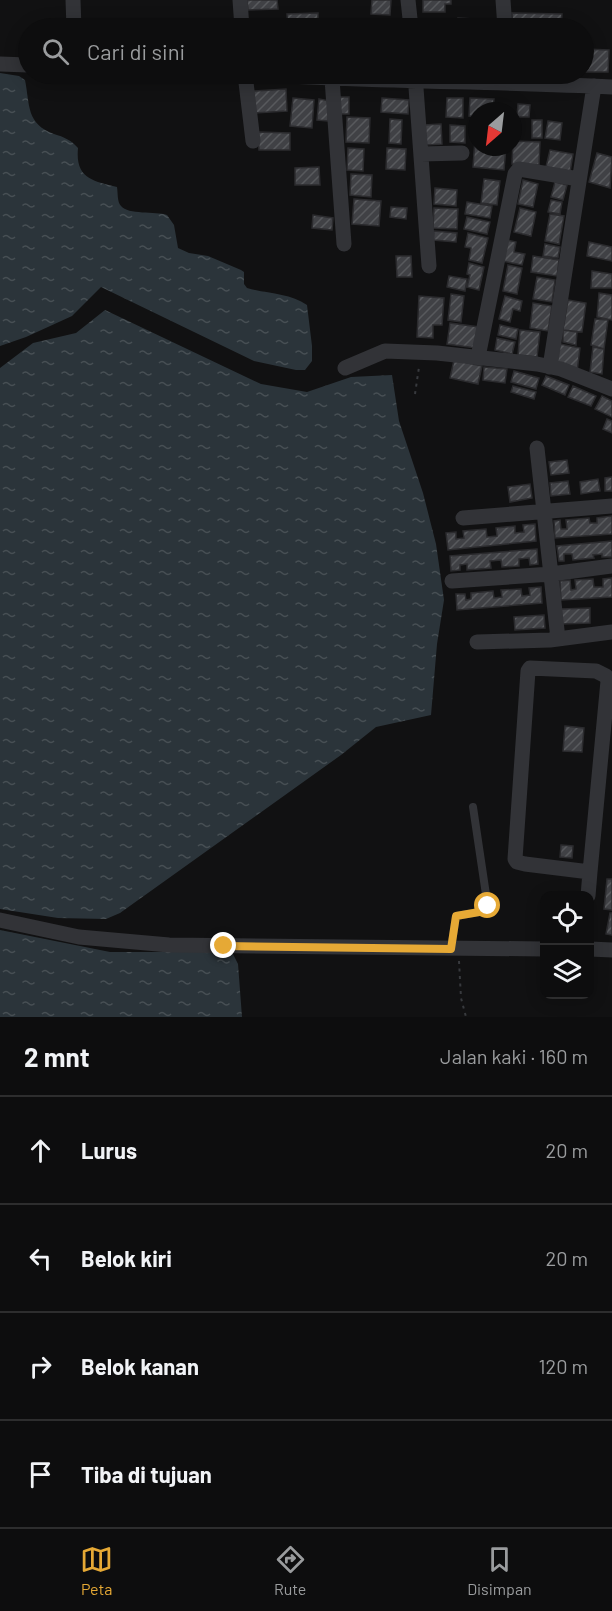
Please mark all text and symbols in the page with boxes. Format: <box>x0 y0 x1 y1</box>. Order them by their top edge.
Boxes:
search box <box>18 18 594 84</box>
icon: search <box>39 35 72 68</box>
text: Cari di sini <box>87 38 185 64</box>
north arrow <box>468 102 522 156</box>
map controls <box>540 891 594 999</box>
button: locate <box>540 891 594 945</box>
route start <box>474 892 500 918</box>
route end <box>210 932 236 958</box>
button: layers <box>540 945 594 999</box>
text: 2 mnt <box>24 1041 90 1072</box>
text: Jalan kaki · 160 m <box>440 1044 588 1068</box>
icon: ahead <box>24 1134 57 1167</box>
text: Lurus <box>81 1137 137 1163</box>
text: 20 m <box>545 1138 588 1162</box>
icon: left <box>24 1242 57 1275</box>
text: Belok kiri <box>81 1245 172 1271</box>
text: 20 m <box>545 1246 588 1270</box>
icon: right <box>24 1350 57 1383</box>
text: Belok kanan <box>81 1353 199 1379</box>
text: 120 m <box>538 1354 588 1378</box>
icon: arrive <box>24 1458 57 1491</box>
text: Tiba di tujuan <box>81 1461 212 1487</box>
tab: Peta <box>80 1543 113 1598</box>
tab: Rute <box>274 1543 307 1598</box>
tab: Disimpan <box>467 1543 532 1598</box>

